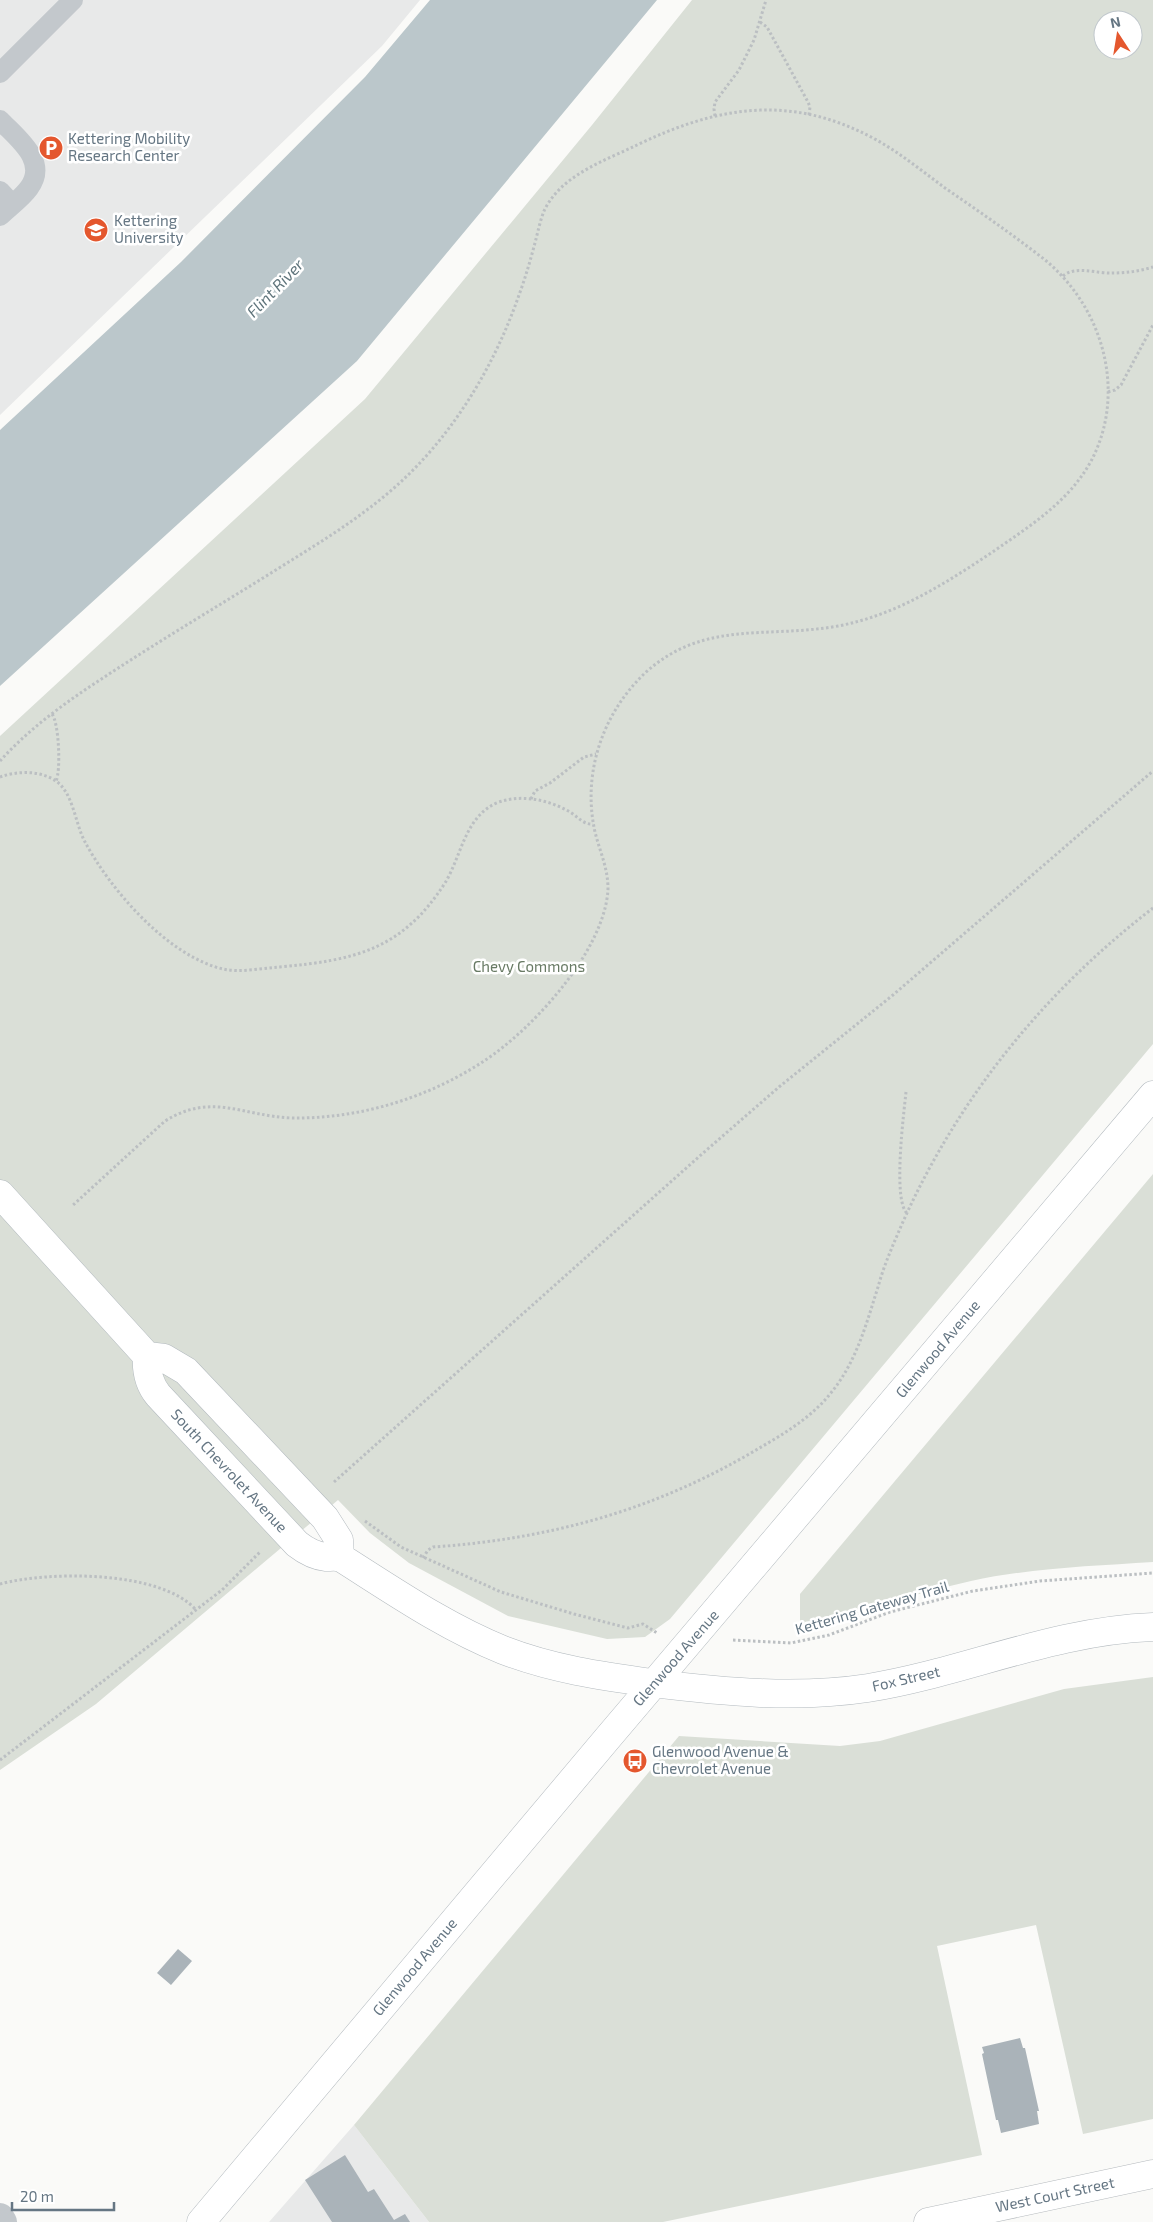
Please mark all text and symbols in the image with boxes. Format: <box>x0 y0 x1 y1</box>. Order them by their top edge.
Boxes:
north arrow <box>1093 10 1143 60</box>
text: N <box>1108 12 1122 31</box>
place label: Kettering Mobility Research Center <box>68 129 190 164</box>
parking icon: Kettering Mobility Research Center <box>38 135 64 161</box>
place label: Kettering University <box>114 211 183 246</box>
school or university icon: Kettering University <box>83 217 109 243</box>
water label: Flint River <box>242 254 307 321</box>
park label: Chevy Commons <box>473 957 585 975</box>
street label: Glenwood Avenue <box>891 1296 983 1401</box>
street label: South Chevrolet Avenue <box>168 1405 292 1536</box>
street label: Kettering Gateway Trail <box>793 1576 951 1638</box>
street label: Glenwood Avenue <box>628 1605 722 1709</box>
street label: Fox Street <box>870 1661 942 1695</box>
place label: Glenwood Avenue & Chevrolet Avenue <box>652 1742 789 1777</box>
bus stop icon: Glenwood Avenue & Chevrolet Avenue <box>622 1748 648 1774</box>
street label: Glenwood Avenue <box>368 1914 460 2019</box>
street label: West Court Street <box>994 2173 1116 2215</box>
scale bar <box>12 2180 115 2212</box>
text: 20 m <box>20 2187 54 2205</box>

